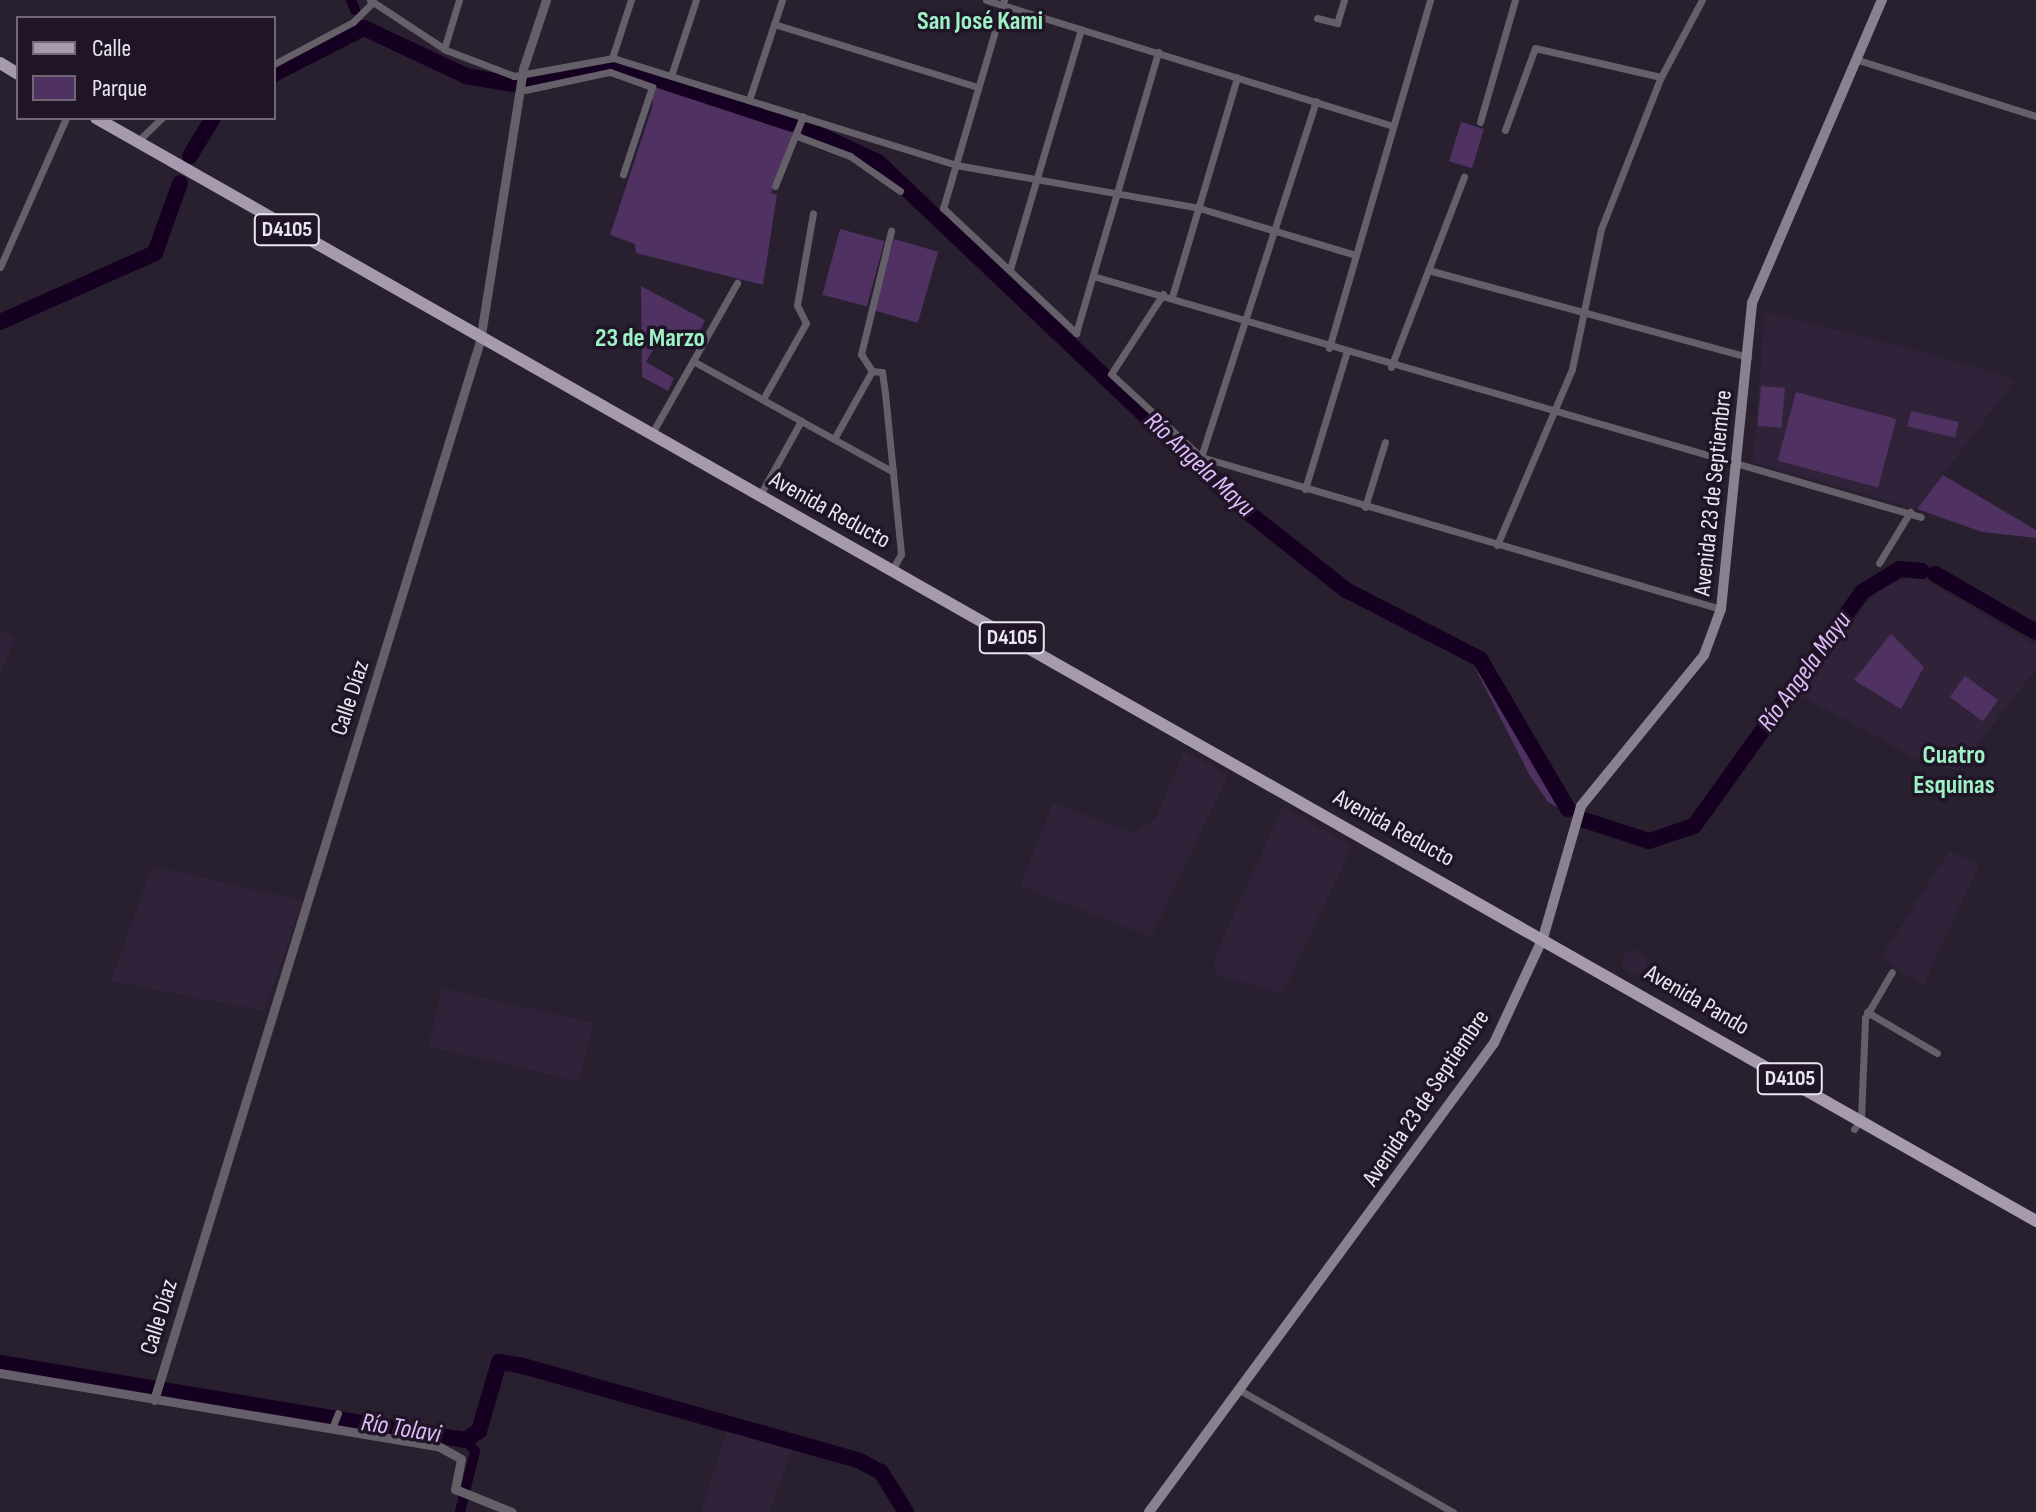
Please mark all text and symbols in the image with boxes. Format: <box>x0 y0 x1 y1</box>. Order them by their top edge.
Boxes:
district label: San José Kami <box>917 6 1043 38</box>
legend <box>16 16 276 120</box>
text: Calle <box>92 34 131 63</box>
text: Parque <box>92 74 147 103</box>
road number: D4105 <box>253 212 321 248</box>
district label: 23 de Marzo <box>595 323 705 355</box>
street label: Avenida 23 de Septiembre <box>1688 389 1738 597</box>
water label: Río Angela Mayu <box>1137 406 1261 524</box>
street label: Avenida Reducto <box>765 465 895 555</box>
water label: Río Angela Mayu <box>1751 606 1859 738</box>
road number: D4105 <box>978 620 1046 656</box>
street label: Calle Díaz <box>324 657 376 739</box>
district label: Cuatro Esquinas <box>1913 740 1995 802</box>
street label: Avenida Reducto <box>1329 783 1459 873</box>
street label: Avenida Pando <box>1640 959 1754 1041</box>
street label: Avenida 23 de Septiembre <box>1356 1004 1496 1192</box>
road number: D4105 <box>1756 1061 1824 1097</box>
street label: Calle Díaz <box>134 1276 184 1358</box>
water label: Río Tolavi <box>359 1407 443 1451</box>

